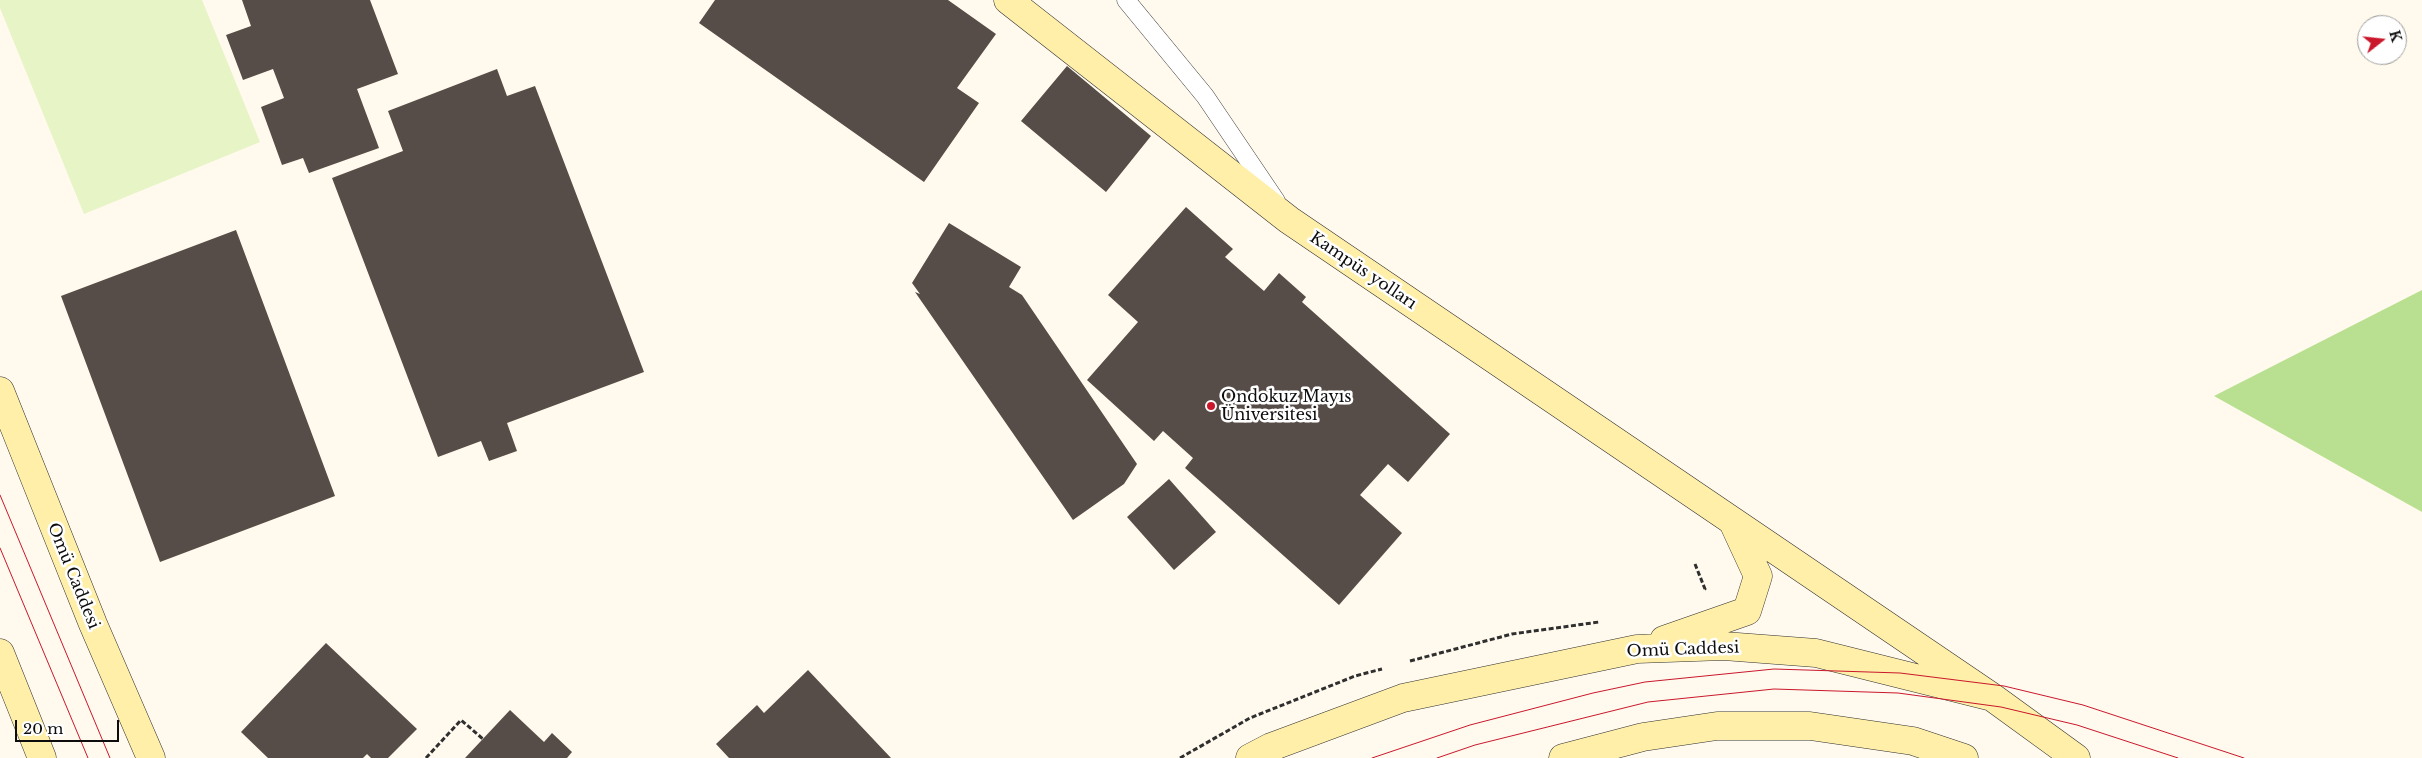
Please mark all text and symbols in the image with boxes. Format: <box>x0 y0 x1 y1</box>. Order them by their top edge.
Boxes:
north arrow <box>2357 15 2407 65</box>
text: K <box>2385 28 2406 44</box>
street label: Kampüs yolları <box>1306 228 1420 314</box>
place label: Ondokuz Mayıs Üniversitesi <box>1221 387 1351 425</box>
marker: Ondokuz Mayıs Üniversitesi <box>1205 400 1217 412</box>
street label: Omü Caddesi <box>43 520 103 632</box>
street label: Omü Caddesi <box>1626 638 1740 662</box>
scale bar <box>18 710 121 742</box>
text: 20 m <box>23 719 63 738</box>

